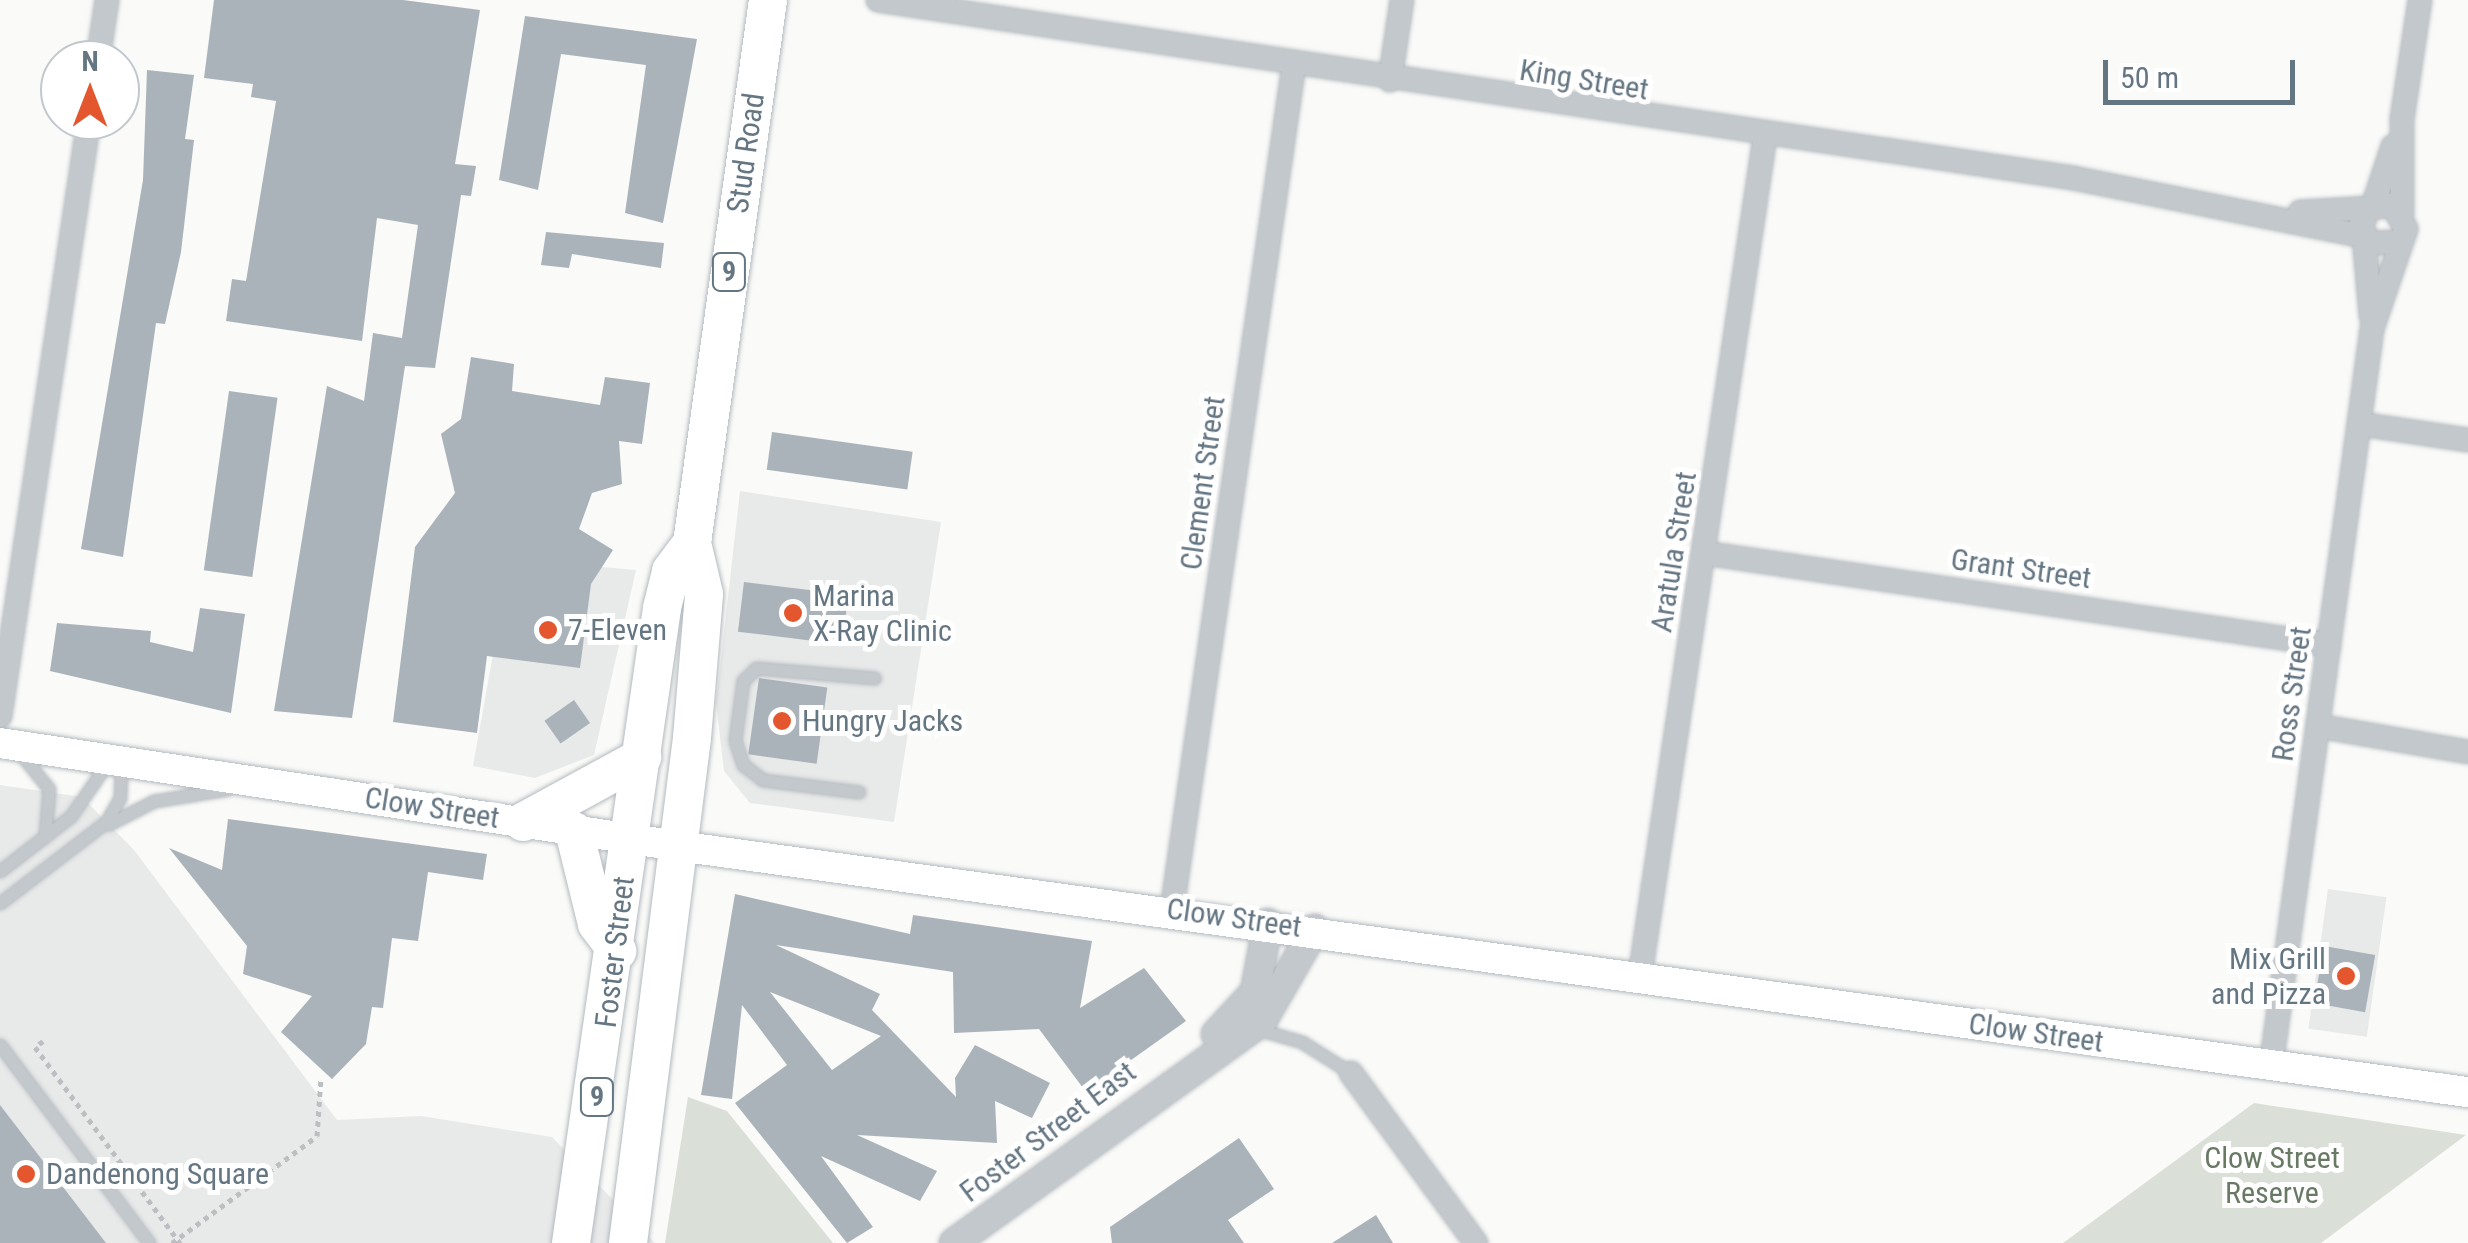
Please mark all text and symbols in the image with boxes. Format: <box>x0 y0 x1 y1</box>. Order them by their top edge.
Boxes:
north arrow <box>40 40 140 140</box>
scale bar <box>2108 40 2300 102</box>
text: N <box>81 45 99 78</box>
street label: King Street <box>1517 52 1651 108</box>
text: 50 m <box>2120 60 2179 95</box>
street label: Stud Road <box>720 91 772 215</box>
road number: 9 <box>712 249 746 295</box>
street label: Clement Street <box>1173 394 1233 572</box>
street label: Aratula Street <box>1644 469 1704 635</box>
street label: Grant Street <box>1949 541 2093 597</box>
place label: Marina X-Ray Clinic <box>813 578 952 648</box>
marker: Marina X-Ray Clinic <box>782 602 804 624</box>
place label: 7-Eleven <box>568 612 667 648</box>
marker: 7-Eleven <box>537 619 559 641</box>
street label: Ross Street <box>2265 624 2319 764</box>
place label: Hungry Jacks <box>802 703 963 739</box>
marker: Hungry Jacks <box>771 710 793 732</box>
street label: Clow Street <box>362 780 502 836</box>
street label: Foster Street <box>588 874 642 1030</box>
street label: Clow Street <box>1164 891 1304 945</box>
place label: Mix Grill and Pizza <box>2211 941 2326 1012</box>
marker: Mix Grill and Pizza <box>2335 965 2357 987</box>
street label: Clow Street <box>1966 1006 2106 1060</box>
street label: Foster Street East <box>953 1054 1143 1210</box>
road number: 9 <box>580 1074 614 1120</box>
park label: Clow Street Reserve <box>2204 1140 2340 1210</box>
place label: Dandenong Square <box>46 1156 269 1192</box>
marker: Dandenong Square <box>15 1163 37 1185</box>

